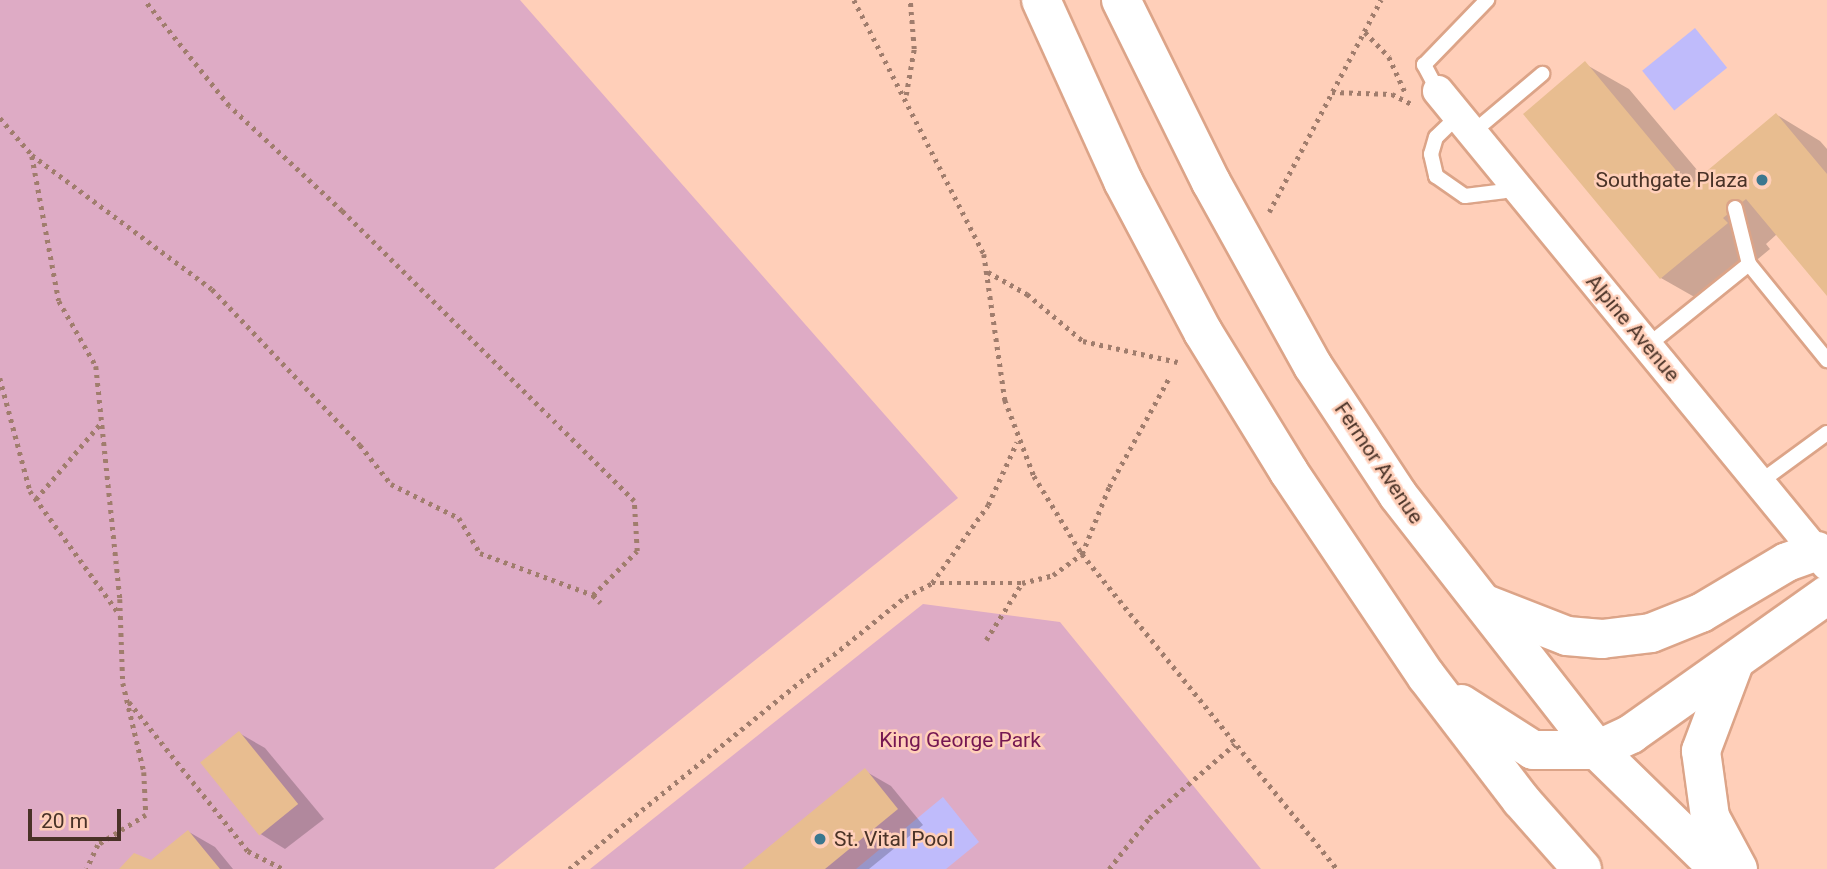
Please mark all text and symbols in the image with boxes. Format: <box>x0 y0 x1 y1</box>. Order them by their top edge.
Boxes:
place label: Southgate Plaza <box>1595 167 1748 193</box>
marker: Southgate Plaza <box>1754 172 1770 188</box>
street label: Alpine Avenue <box>1581 269 1685 387</box>
street label: Fermor Avenue <box>1329 397 1429 529</box>
park label: King George Park <box>879 727 1041 753</box>
scale bar <box>32 796 124 840</box>
text: 20 m <box>41 809 88 833</box>
place label: St. Vital Pool <box>834 826 953 852</box>
marker: St. Vital Pool <box>812 831 828 847</box>

